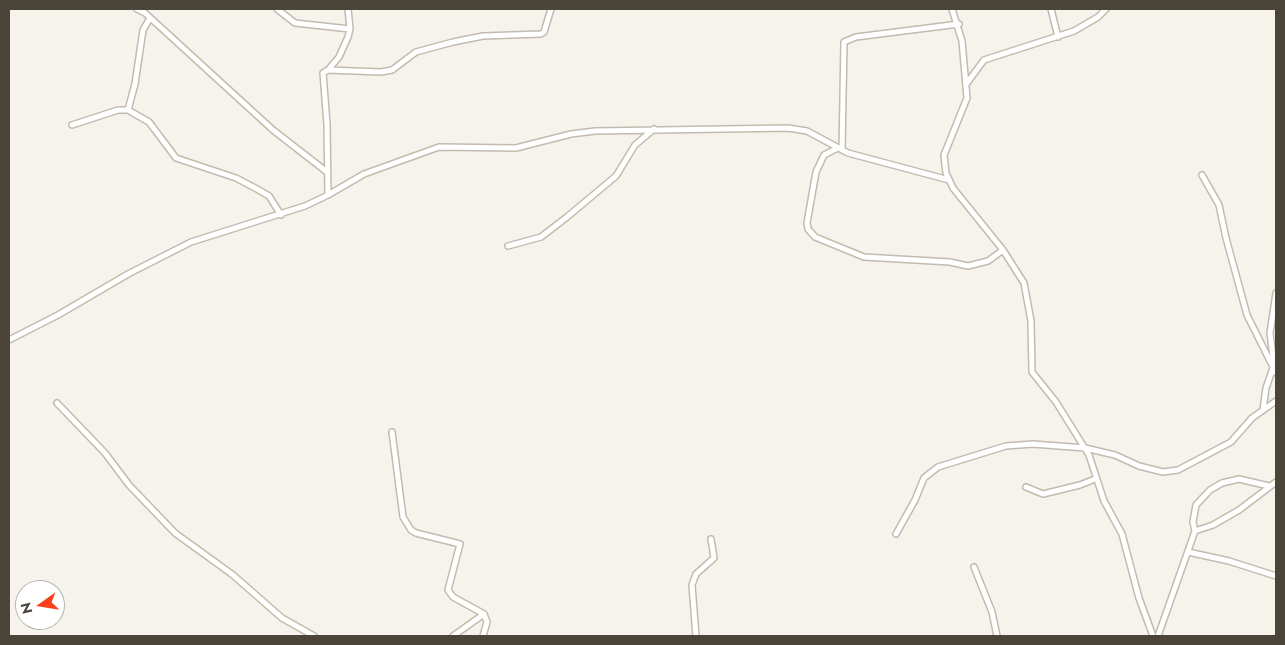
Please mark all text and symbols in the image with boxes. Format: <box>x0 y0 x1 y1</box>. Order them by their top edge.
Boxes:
north arrow <box>15 580 65 630</box>
text: N <box>15 600 37 616</box>

